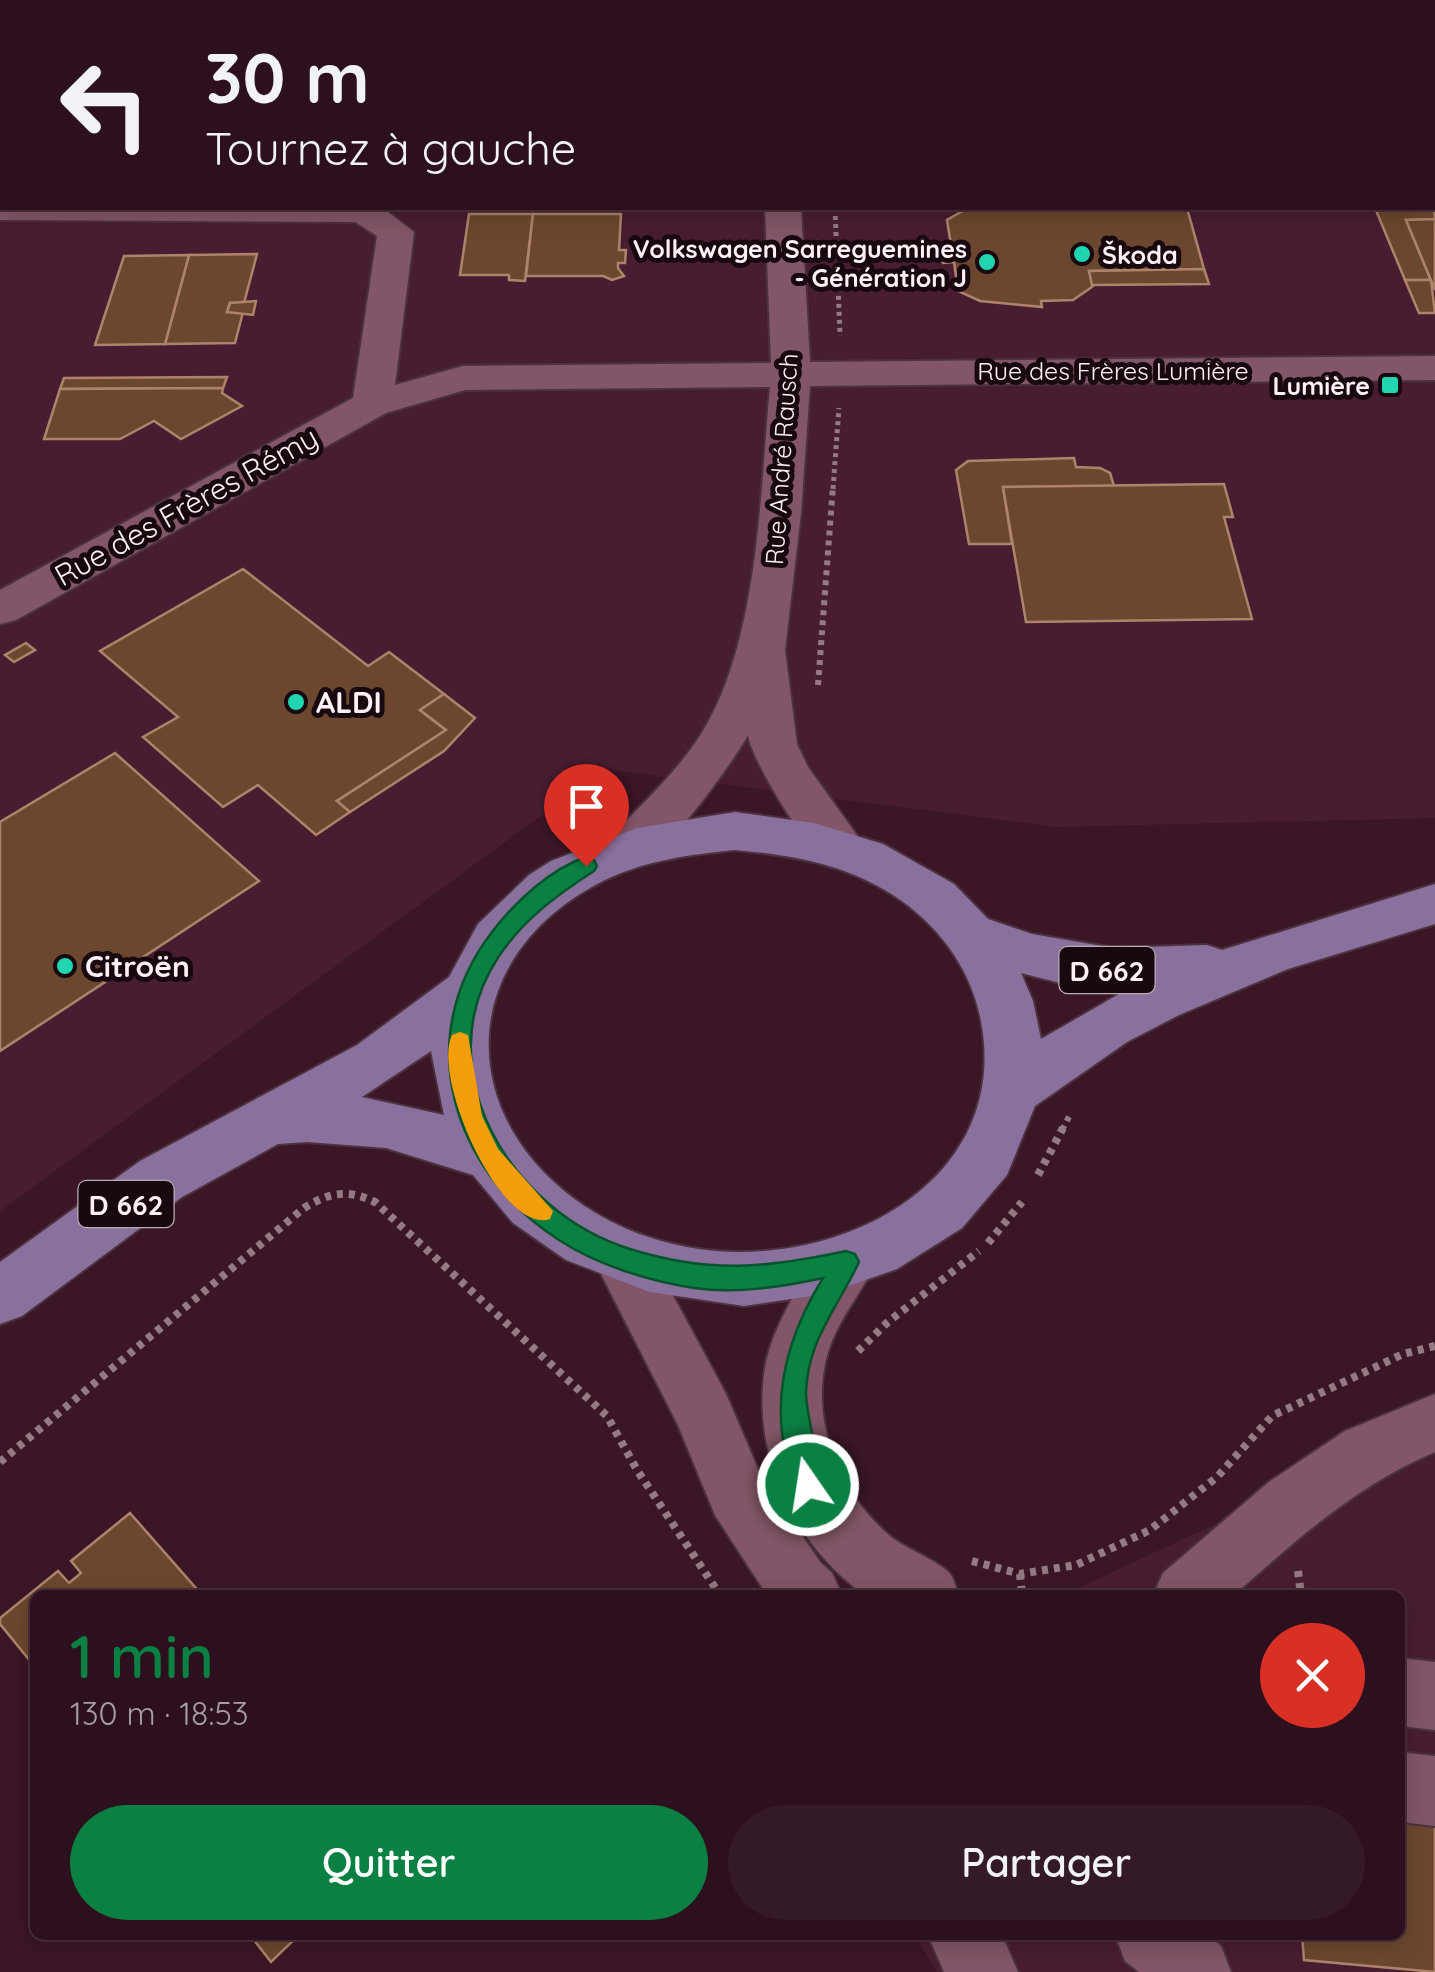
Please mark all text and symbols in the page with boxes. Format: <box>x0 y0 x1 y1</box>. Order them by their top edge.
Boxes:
text: 30 m <box>205 33 370 121</box>
icon: left <box>40 40 170 170</box>
text: Tournez à gauche <box>205 120 576 176</box>
place label: Volkswagen Sarreguemines - Génération J <box>633 233 967 293</box>
place label: Škoda <box>1102 239 1178 270</box>
marker: Škoda <box>1071 243 1093 265</box>
marker: Volkswagen Sarreguemines - Génération J <box>976 251 998 273</box>
street label: Rue André Rausch <box>758 352 804 566</box>
street label: Rue des Frères Lumière <box>977 355 1249 386</box>
place label: Lumière <box>1273 370 1370 401</box>
marker: Lumière <box>1379 374 1401 396</box>
street label: Rue des Frères Rémy <box>48 418 324 594</box>
place label: ALDI <box>316 683 382 721</box>
marker: ALDI <box>285 691 307 713</box>
pin <box>544 764 629 867</box>
icon: arrive <box>559 779 614 834</box>
place label: Citroën <box>85 947 190 985</box>
road number: D 662 <box>1060 947 1154 993</box>
marker: Citroën <box>54 955 76 977</box>
road number: D 662 <box>78 1181 174 1227</box>
position arrow <box>756 1433 860 1537</box>
text: 1 min <box>70 1618 214 1693</box>
button: close <box>1260 1623 1365 1728</box>
text: 130 m · 18:53 <box>70 1693 249 1733</box>
button: Quitter <box>70 1805 708 1920</box>
button: Partager <box>728 1805 1365 1920</box>

